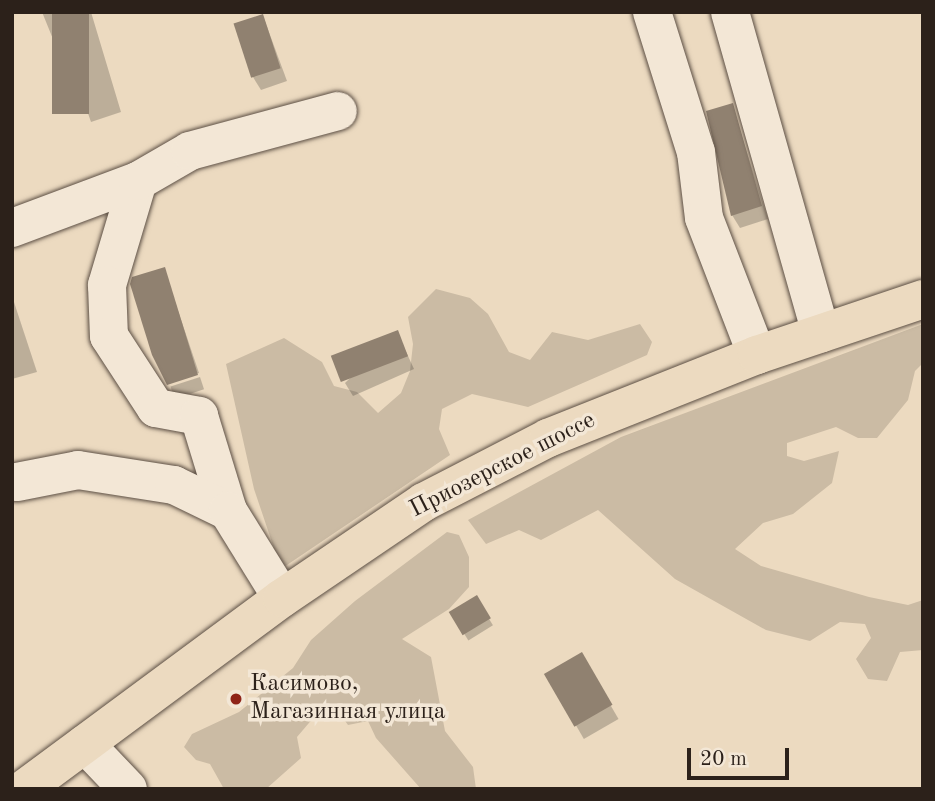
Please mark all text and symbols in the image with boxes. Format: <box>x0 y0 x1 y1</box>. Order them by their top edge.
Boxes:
street label: Приозерское шоссе <box>405 407 601 525</box>
place label: Касимово, Магазинная улица <box>250 671 446 727</box>
marker: Касимово, Магазинная улица <box>228 691 244 707</box>
scale bar <box>690 734 792 778</box>
text: 20 m <box>700 749 747 770</box>

